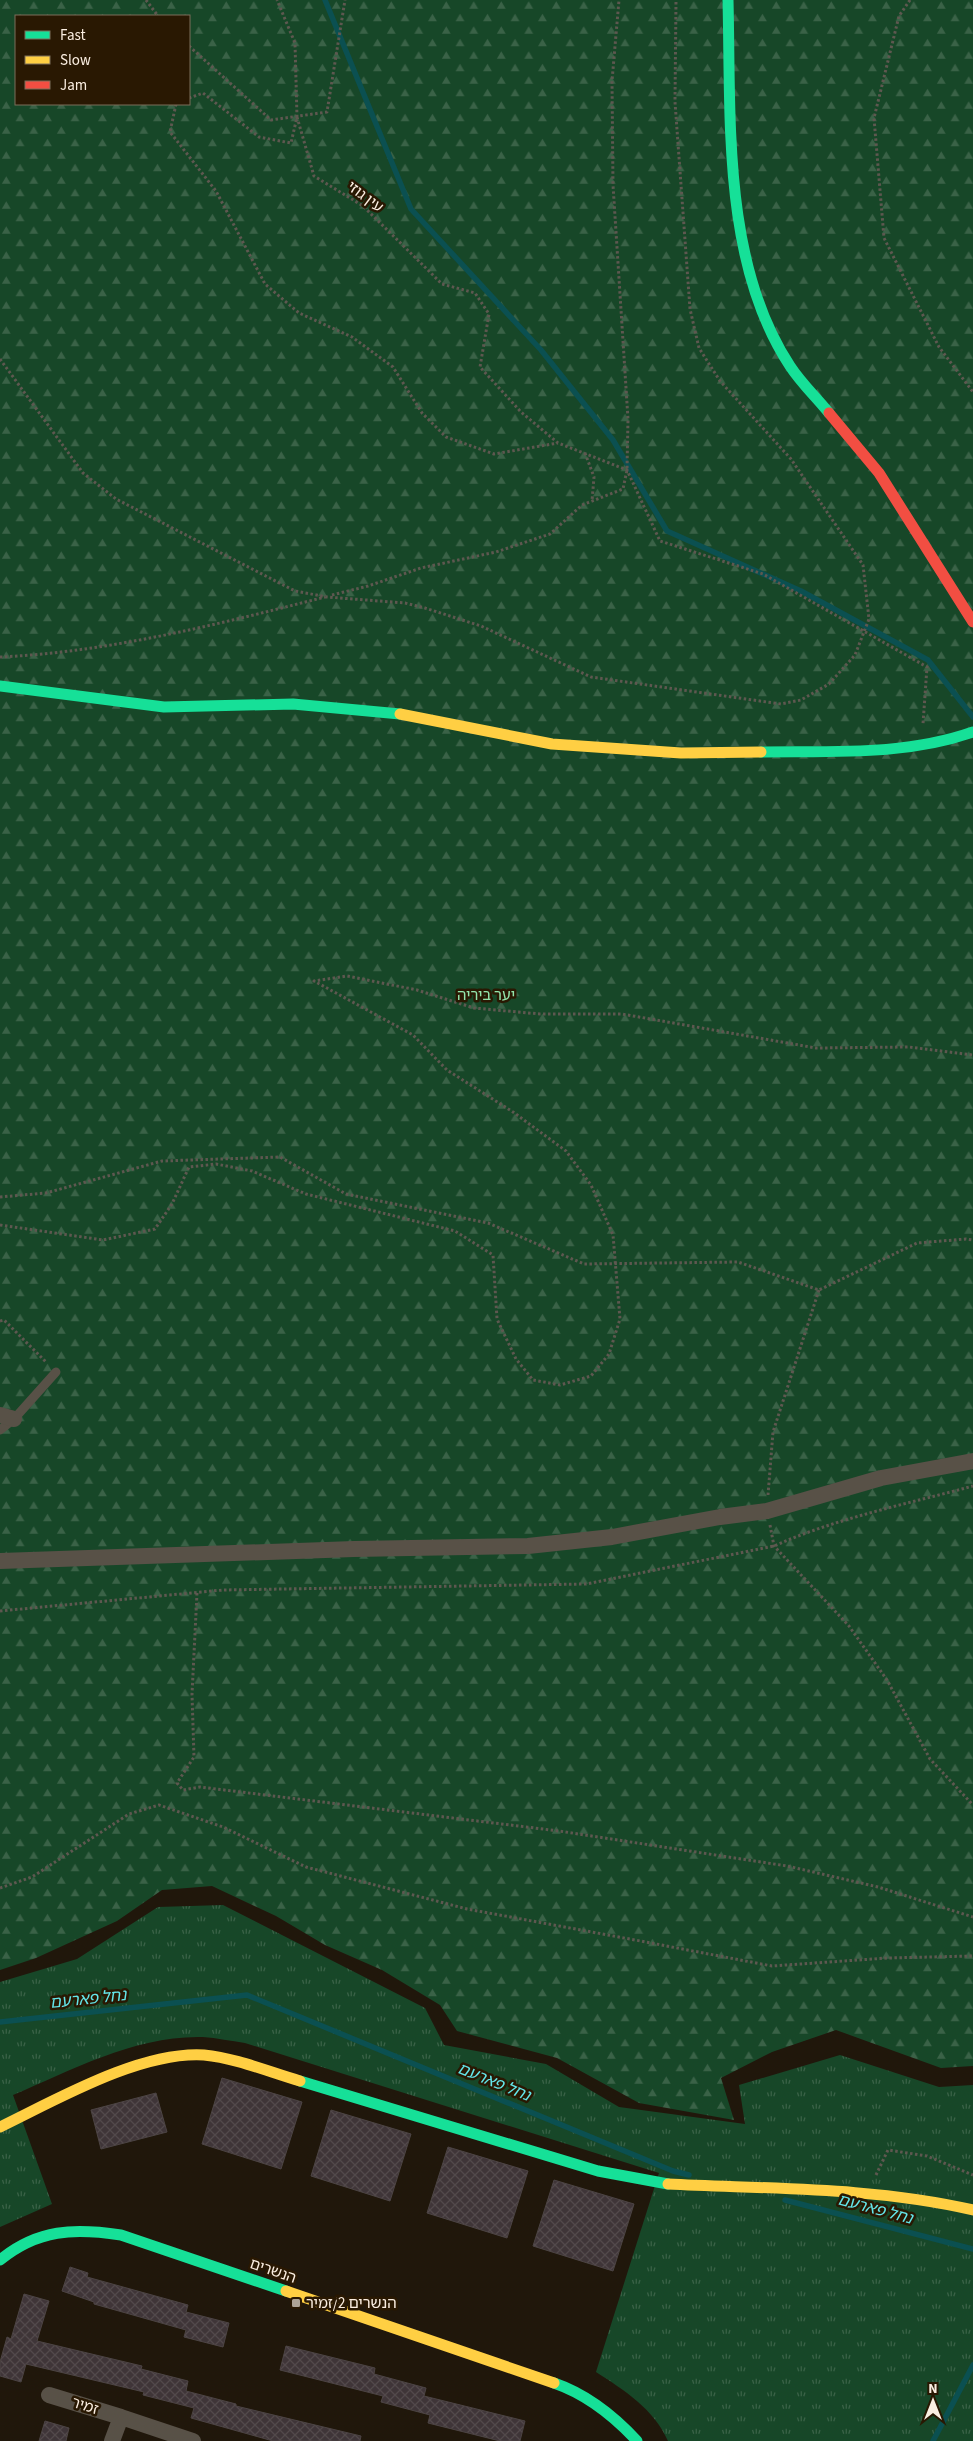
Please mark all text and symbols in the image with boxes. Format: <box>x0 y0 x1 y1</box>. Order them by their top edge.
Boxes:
legend <box>15 15 190 105</box>
text: Fast <box>60 25 86 46</box>
text: Slow <box>60 50 91 71</box>
text: Jam <box>60 75 87 96</box>
street label: עין גוזי <box>342 176 388 218</box>
park label: יער ביריה <box>457 985 515 1006</box>
water label: נחל פארעם <box>49 1984 128 2014</box>
water label: נחל פארעם <box>454 2057 535 2107</box>
water label: נחל פארעם <box>835 2188 916 2230</box>
street label: הנשרים <box>247 2253 299 2289</box>
place label: הנשרים 2/זמיר <box>306 2293 397 2314</box>
marker: הנשרים 2/זמיר <box>290 2297 302 2309</box>
north arrow <box>908 2376 958 2426</box>
text: N <box>928 2379 938 2399</box>
street label: זמיר <box>69 2392 101 2420</box>

